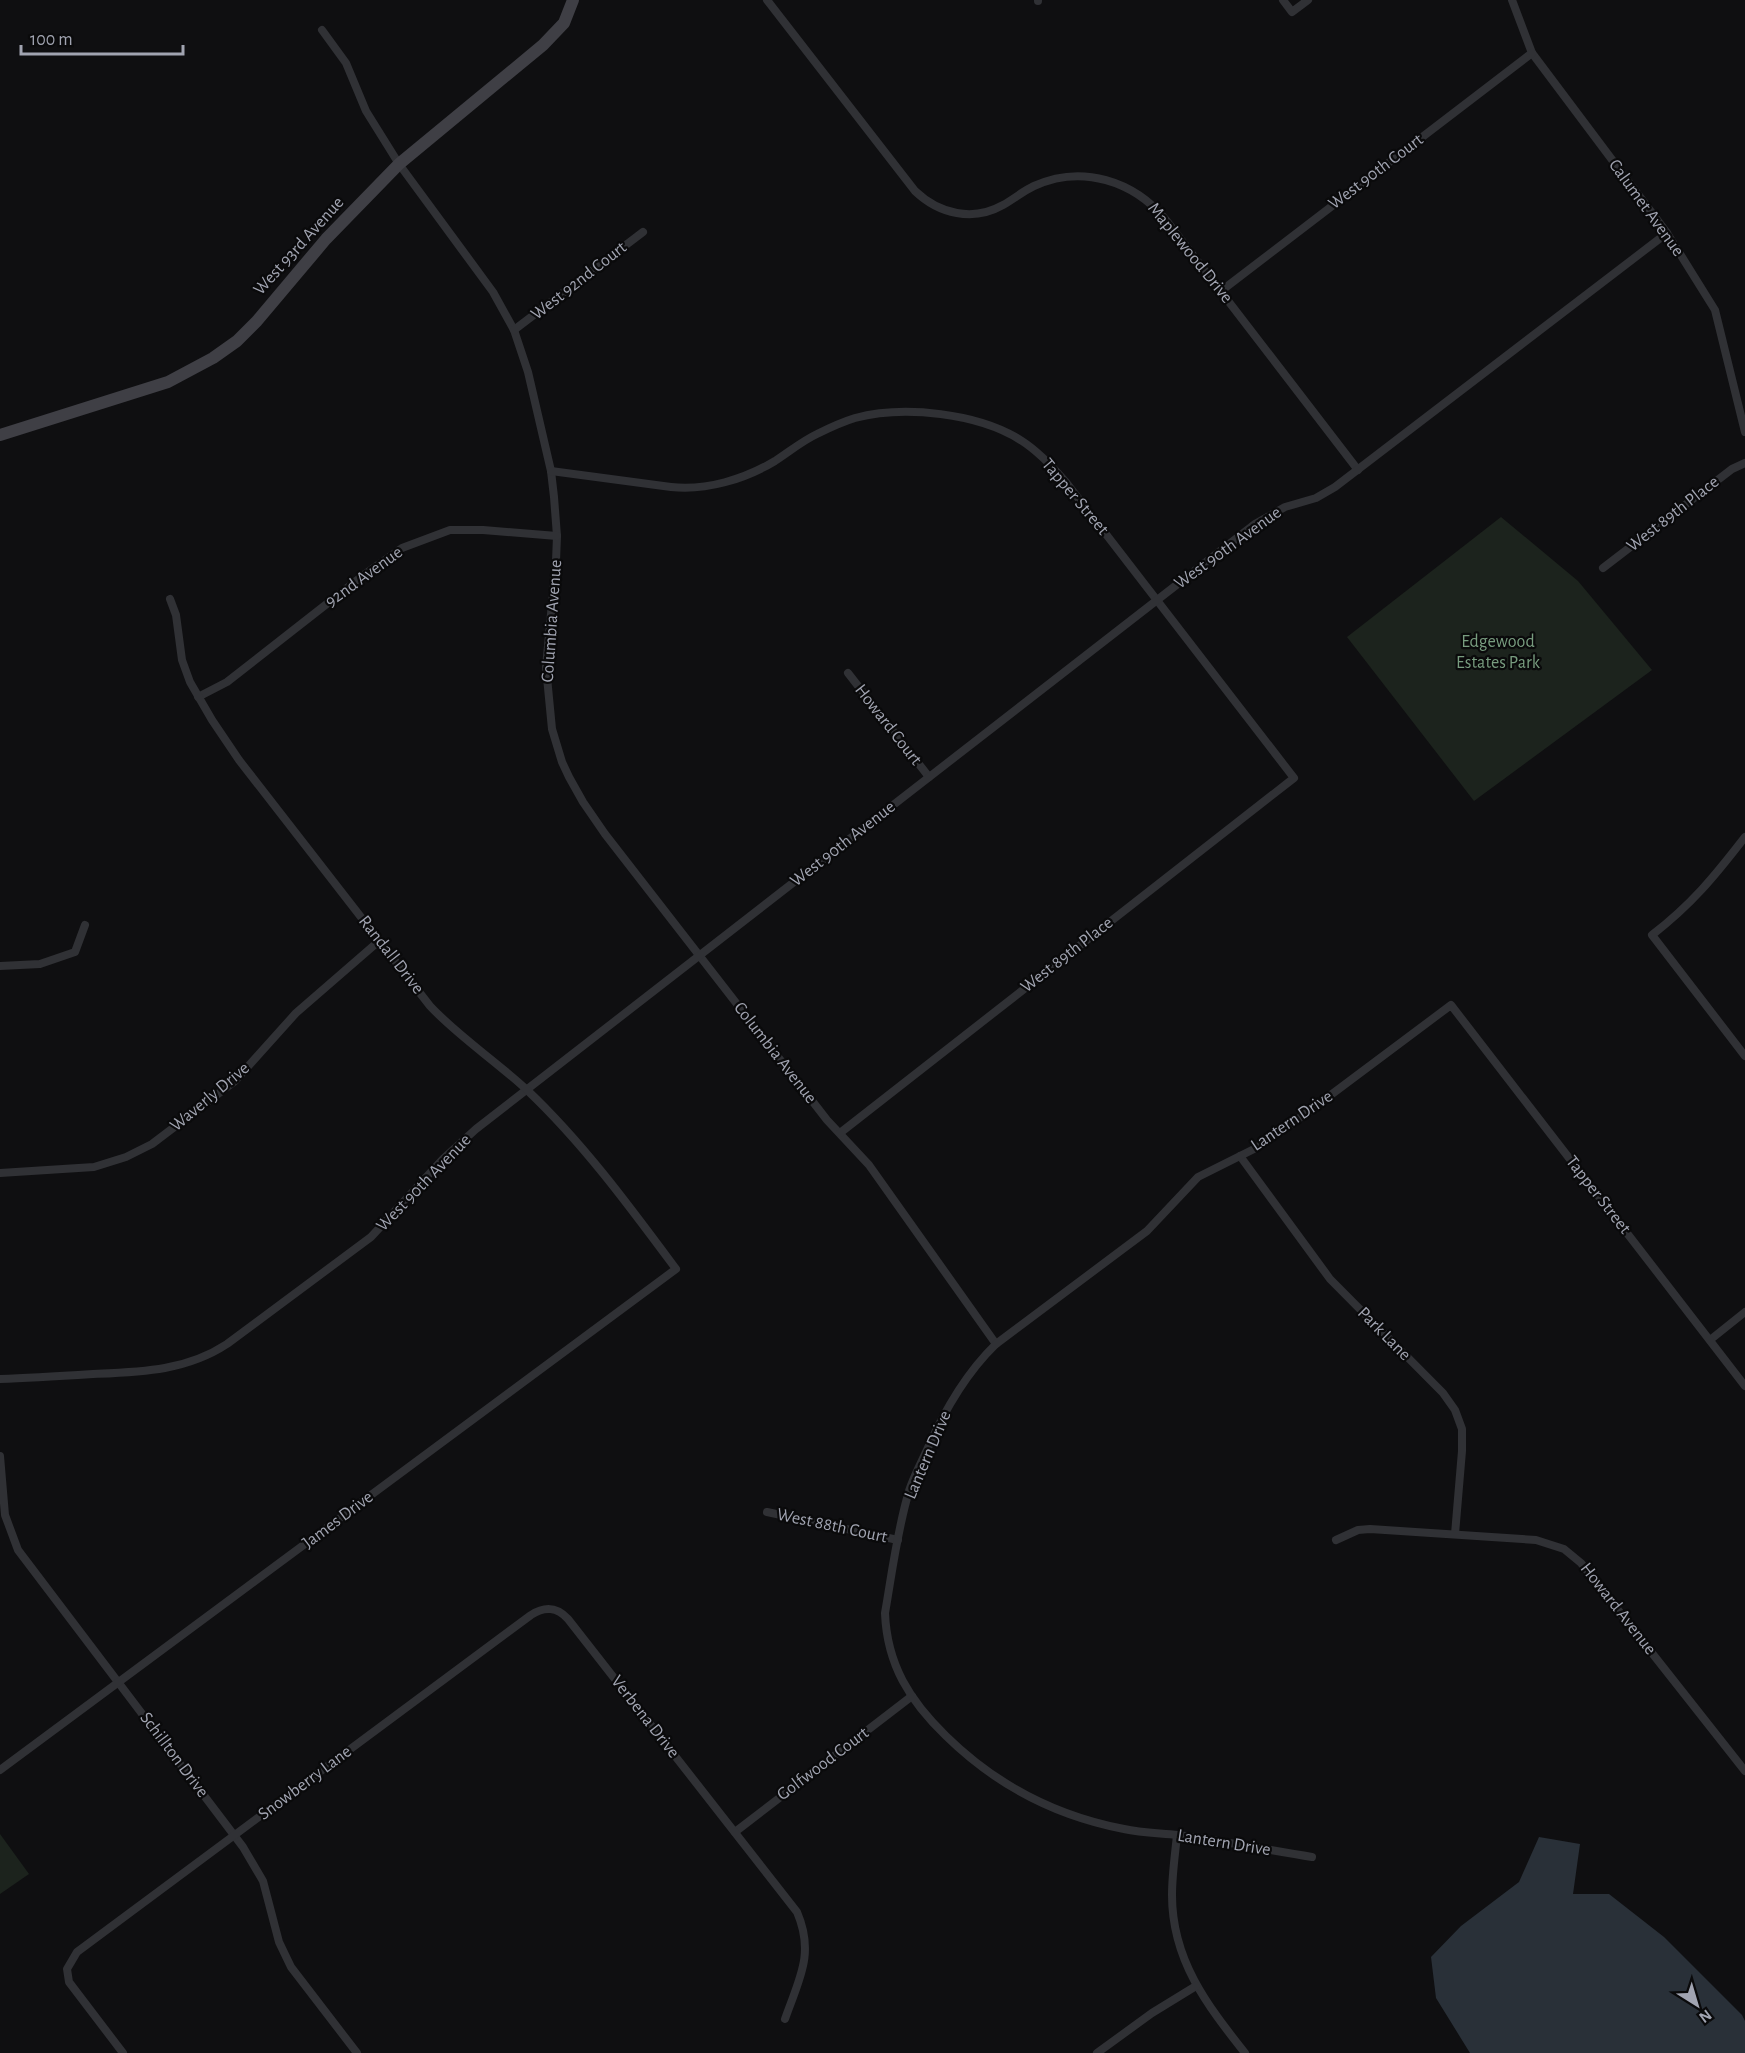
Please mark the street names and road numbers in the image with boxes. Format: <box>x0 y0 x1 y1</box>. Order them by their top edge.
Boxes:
street label: West 90th Court <box>1325 131 1427 213</box>
street label: Calumet Avenue <box>1605 156 1687 260</box>
street label: West 93rd Avenue <box>250 193 348 299</box>
street label: Maplewood Drive <box>1144 199 1236 307</box>
street label: West 92nd Court <box>528 238 630 324</box>
street label: Tapper Street <box>1038 455 1112 539</box>
street label: West 89th Place <box>1624 473 1722 555</box>
street label: West 90th Avenue <box>1171 503 1285 593</box>
street label: 92nd Avenue <box>322 543 406 611</box>
street label: Columbia Avenue <box>539 559 565 683</box>
street label: Howard Court <box>851 681 925 769</box>
street label: West 90th Avenue <box>787 798 899 890</box>
street label: Randall Drive <box>355 912 427 998</box>
street label: West 89th Place <box>1018 914 1116 996</box>
street label: Columbia Avenue <box>730 999 820 1107</box>
street label: Waverly Drive <box>167 1059 253 1135</box>
street label: Lantern Drive <box>1248 1087 1336 1155</box>
street label: West 90th Avenue <box>373 1131 475 1235</box>
street label: Tapper Street <box>1562 1153 1634 1238</box>
street label: Park Lane <box>1354 1304 1414 1364</box>
street label: Lantern Drive <box>901 1408 955 1502</box>
street label: James Drive <box>299 1488 377 1552</box>
street label: West 88th Court <box>775 1506 889 1547</box>
street label: Howard Avenue <box>1577 1560 1659 1658</box>
street label: Verbena Drive <box>607 1672 683 1762</box>
street label: Schillton Drive <box>136 1709 212 1801</box>
street label: Golfwood Court <box>774 1724 872 1804</box>
street label: Snowberry Lane <box>255 1742 355 1824</box>
street label: Lantern Drive <box>1176 1827 1272 1859</box>

